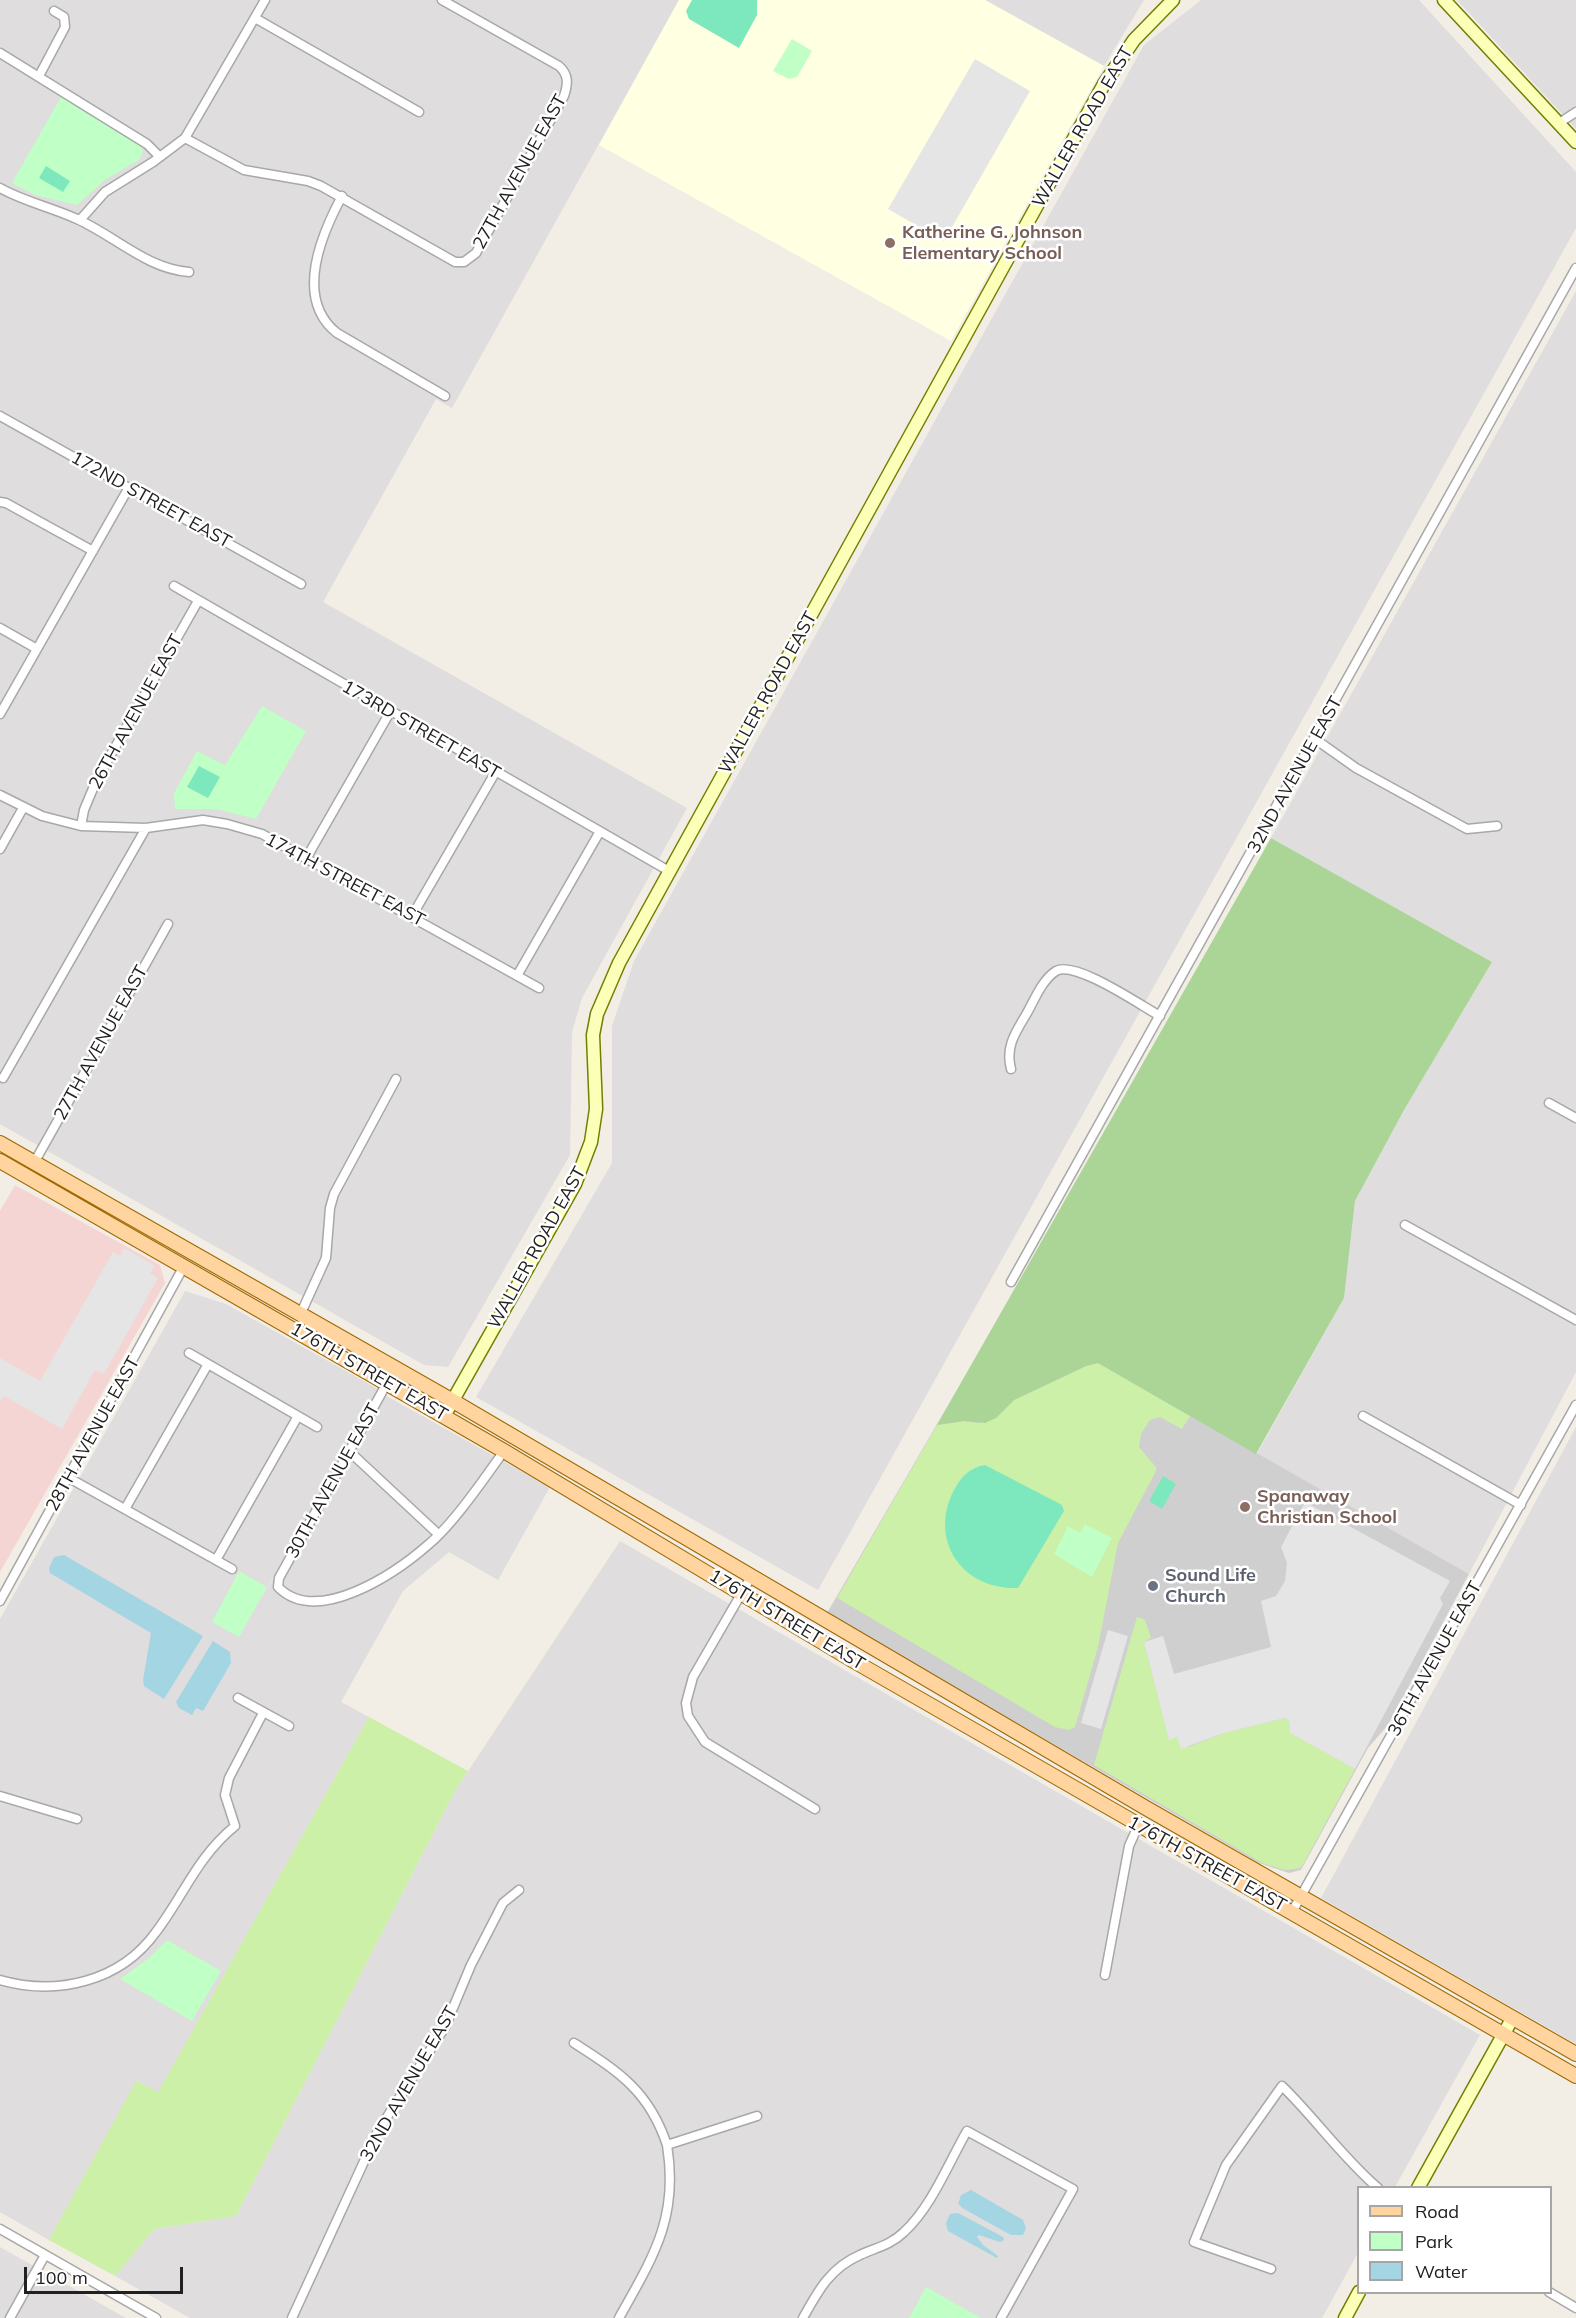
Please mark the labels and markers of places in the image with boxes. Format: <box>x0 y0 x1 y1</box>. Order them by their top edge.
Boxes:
place label: Katherine G. Johnson Elementary School <box>902 222 1082 264</box>
marker: Katherine G. Johnson Elementary School <box>883 236 897 250</box>
place label: Spanaway Christian School <box>1257 1486 1397 1528</box>
marker: Spanaway Christian School <box>1238 1500 1252 1514</box>
place label: Sound Life Church <box>1165 1565 1256 1608</box>
marker: Sound Life Church <box>1146 1579 1160 1593</box>

